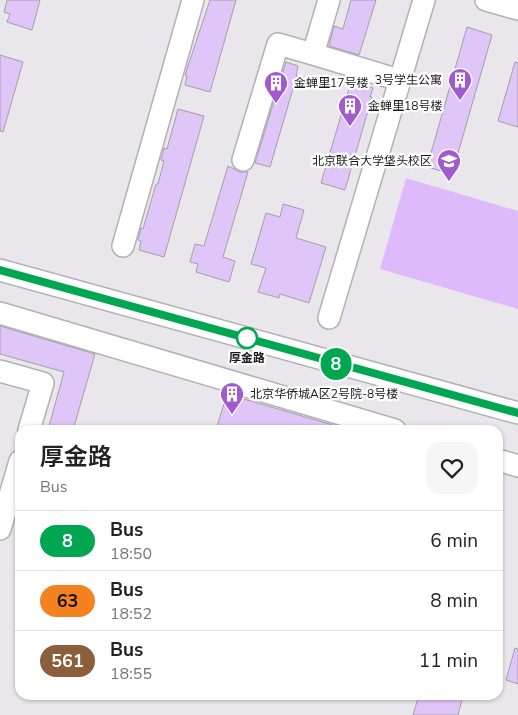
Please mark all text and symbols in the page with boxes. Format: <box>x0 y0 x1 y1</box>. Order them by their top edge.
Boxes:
building icon: 3号学生公寓 <box>447 67 473 101</box>
building icon: 金蝉里17号楼 <box>263 70 289 104</box>
place label: 3号学生公寓 <box>375 72 442 88</box>
place label: 金蝉里17号楼 <box>294 75 368 91</box>
building icon: 金蝉里18号楼 <box>337 93 363 127</box>
place label: 金蝉里18号楼 <box>368 98 442 114</box>
school or university icon: 北京联合大学垡头校区 <box>436 148 462 182</box>
place label: 北京联合大学垡头校区 <box>312 153 432 169</box>
marker: 厚金路 <box>236 327 258 349</box>
line badge: 8 <box>320 348 352 380</box>
place label: 厚金路 <box>229 350 265 366</box>
text: 8 <box>331 352 341 376</box>
building icon: 北京华侨城A区2号院-8号楼 <box>219 381 245 415</box>
place label: 北京华侨城A区2号院-8号楼 <box>250 386 398 402</box>
text: 厚金路 <box>40 441 112 473</box>
button: heart <box>426 442 478 494</box>
text: Bus <box>40 476 68 498</box>
text: Bus <box>110 517 143 543</box>
text: 6 min <box>430 528 478 554</box>
text: 8 <box>62 529 73 553</box>
text: 18:50 <box>110 543 152 565</box>
text: Bus <box>110 577 143 603</box>
text: 8 min <box>430 588 478 614</box>
text: 63 <box>57 589 78 613</box>
text: 18:52 <box>110 603 152 625</box>
text: Bus <box>110 637 143 663</box>
text: 11 min <box>419 648 478 674</box>
text: 561 <box>51 649 84 673</box>
text: 18:55 <box>110 663 152 685</box>

